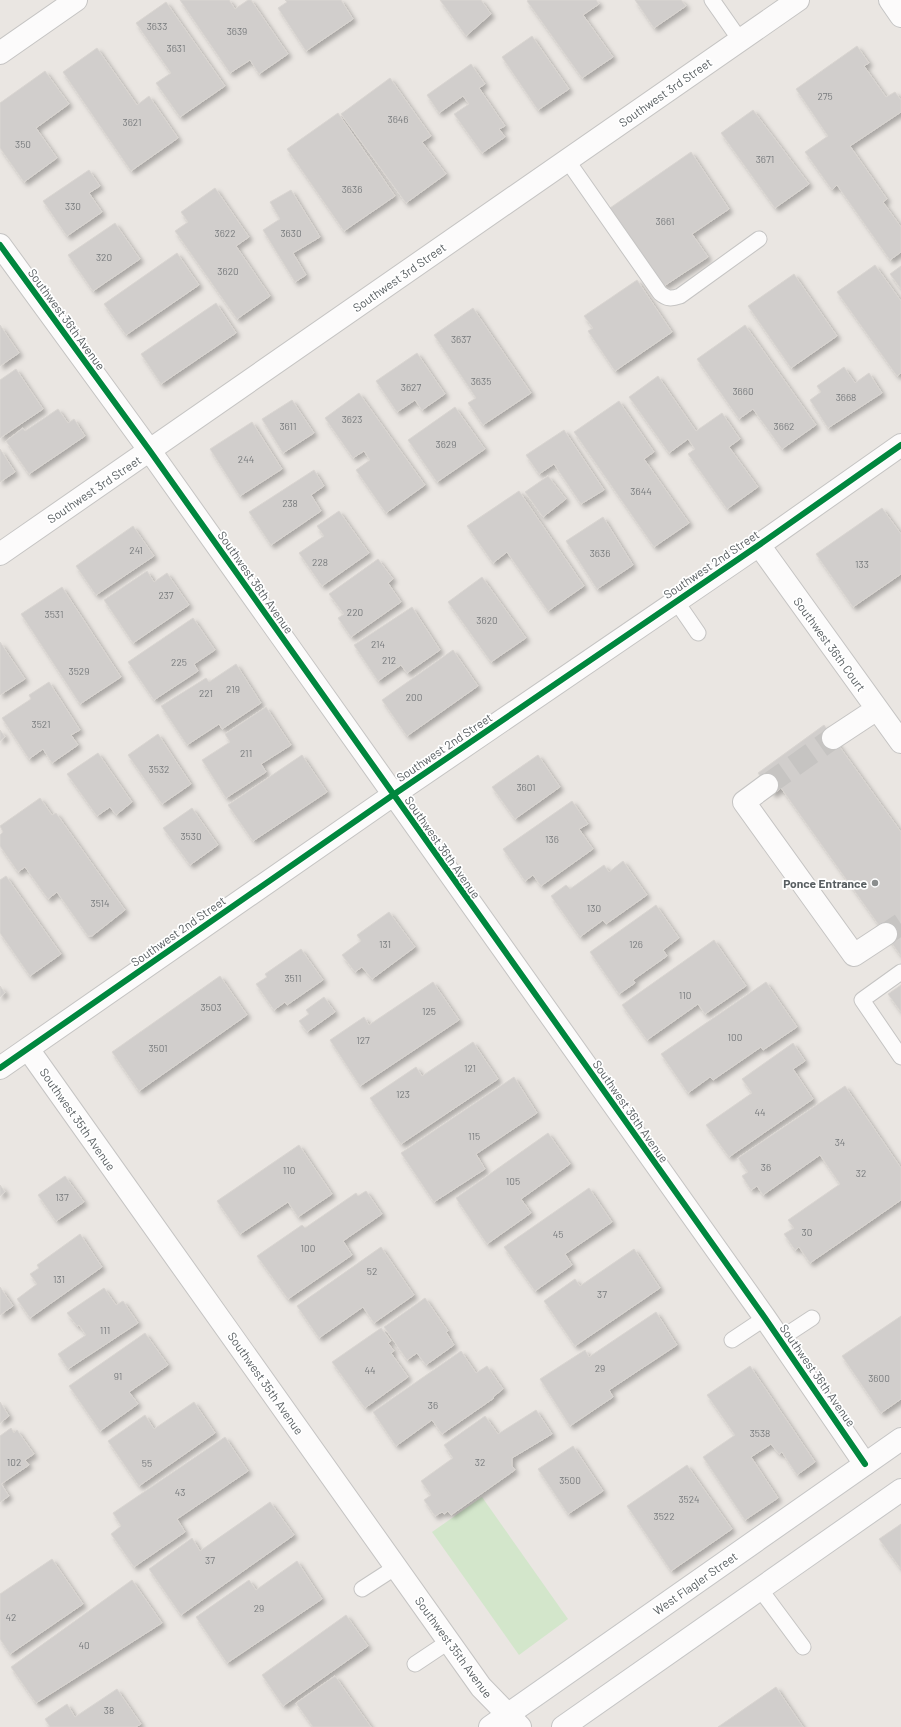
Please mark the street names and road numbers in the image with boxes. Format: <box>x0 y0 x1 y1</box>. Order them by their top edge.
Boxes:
street label: Southwest 3rd Street <box>616 55 714 129</box>
street label: Southwest 3rd Street <box>350 240 448 314</box>
street label: Southwest 36th Avenue <box>26 266 108 372</box>
street label: Southwest 3rd Street <box>44 452 144 526</box>
street label: Southwest 2nd Street <box>660 527 762 601</box>
street label: Southwest 36th Avenue <box>215 528 297 636</box>
street label: Southwest 36th Court <box>791 594 869 694</box>
street label: Southwest 2nd Street <box>393 710 495 784</box>
street label: Southwest 36th Avenue <box>402 793 484 901</box>
street label: Southwest 2nd Street <box>128 893 228 969</box>
street label: Southwest 36th Avenue <box>590 1057 672 1165</box>
street label: Southwest 35th Avenue <box>37 1065 119 1173</box>
street label: Southwest 36th Avenue <box>777 1321 859 1429</box>
street label: Southwest 35th Avenue <box>225 1329 307 1437</box>
street label: West Flagler Street <box>650 1549 740 1617</box>
street label: Southwest 35th Avenue <box>413 1594 495 1700</box>

